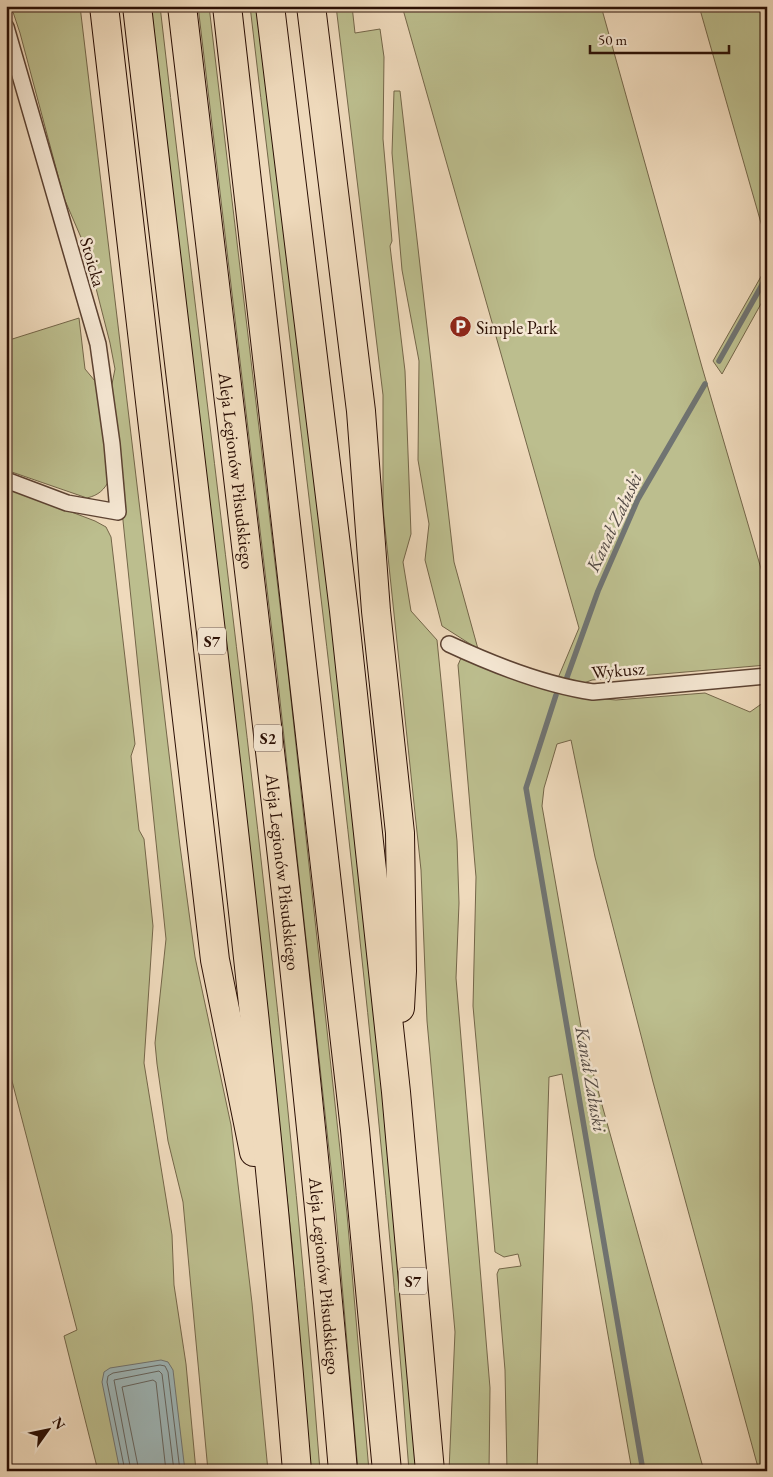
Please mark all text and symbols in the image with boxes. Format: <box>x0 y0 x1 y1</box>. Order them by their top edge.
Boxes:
scale bar <box>590 22 729 54</box>
text: 50 m <box>598 30 627 49</box>
street label: Stoicka <box>75 235 111 290</box>
parking icon: Simple Park <box>448 315 472 339</box>
place label: Simple Park <box>476 316 558 339</box>
street label: Aleja Legionów Piłsudskiego <box>214 370 260 570</box>
water label: Kanał Załuski <box>580 467 648 576</box>
road number: S7 <box>198 627 226 654</box>
street label: Wykusz <box>591 656 646 684</box>
road number: S2 <box>254 724 282 751</box>
street label: Aleja Legionów Piłsudskiego <box>261 771 306 972</box>
water label: Kanał Załuski <box>569 1023 613 1135</box>
street label: Aleja Legionów Piłsudskiego <box>304 1175 346 1376</box>
road number: S7 <box>399 1268 427 1294</box>
north arrow <box>22 1404 72 1454</box>
text: N <box>48 1413 70 1433</box>

